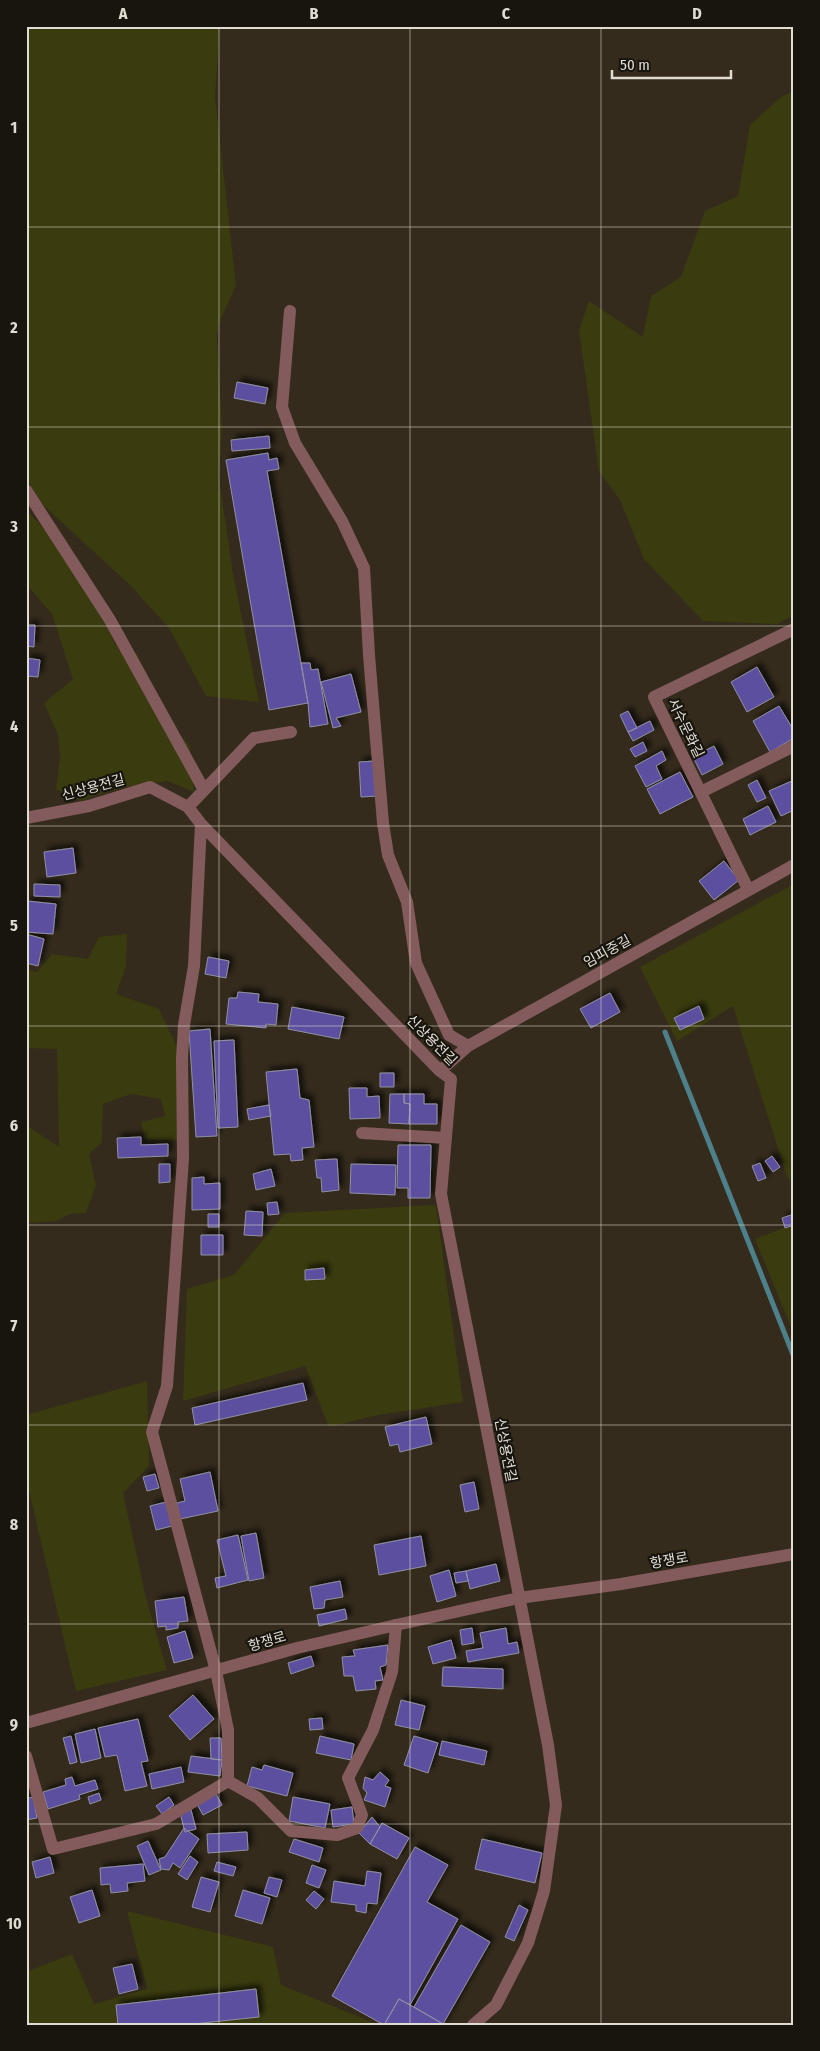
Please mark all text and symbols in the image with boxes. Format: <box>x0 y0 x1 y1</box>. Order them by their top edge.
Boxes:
text: A <box>118 4 128 23</box>
text: B <box>310 4 319 23</box>
text: C <box>502 4 511 23</box>
text: D <box>692 4 702 23</box>
scale bar <box>612 48 731 80</box>
text: 50 m <box>620 56 650 74</box>
text: 1 <box>11 118 17 137</box>
text: 2 <box>9 318 18 337</box>
text: 3 <box>9 517 18 536</box>
street label: 서수문화길 <box>664 696 707 761</box>
text: 4 <box>10 717 18 736</box>
street label: 신상용전길 <box>60 771 126 804</box>
text: 5 <box>10 916 18 935</box>
street label: 임피중길 <box>581 932 634 971</box>
street label: 신상용전길 <box>403 1012 460 1069</box>
text: 6 <box>10 1116 18 1135</box>
text: 7 <box>11 1316 18 1335</box>
street label: 신상용전길 <box>491 1417 520 1483</box>
text: 8 <box>10 1515 19 1534</box>
street label: 항쟁로 <box>649 1549 690 1572</box>
street label: 항쟁로 <box>246 1628 288 1655</box>
text: 9 <box>10 1715 18 1734</box>
text: 10 <box>6 1914 22 1933</box>

